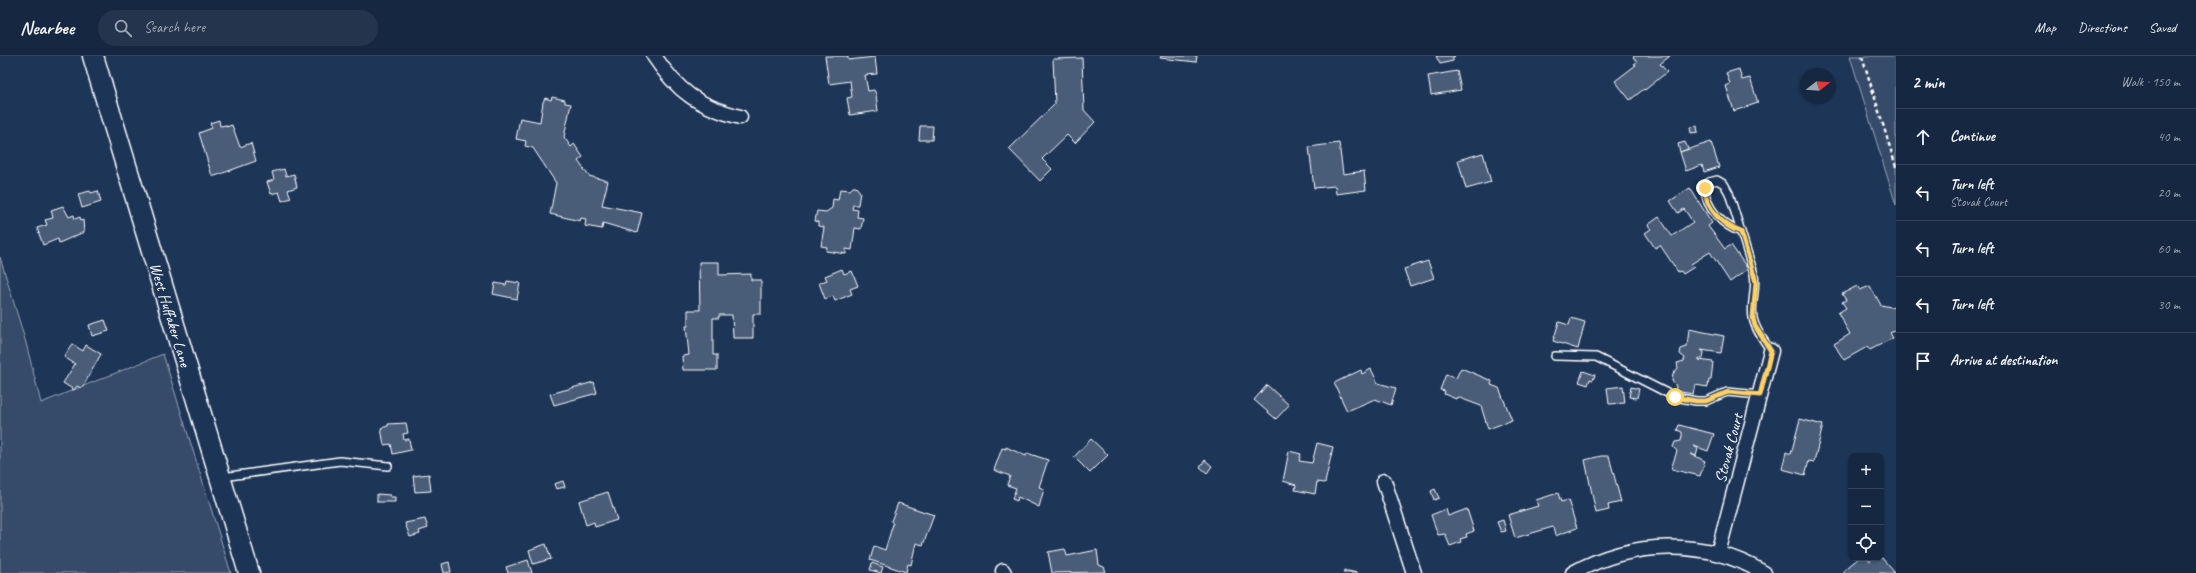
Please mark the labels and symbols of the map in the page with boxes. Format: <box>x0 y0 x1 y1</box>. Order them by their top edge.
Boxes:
north arrow <box>1800 68 1836 104</box>
route end <box>1696 179 1714 197</box>
street label: West Huffaker Lane <box>145 260 196 371</box>
route start <box>1666 388 1684 406</box>
street label: Stovak Court <box>1710 410 1748 485</box>

